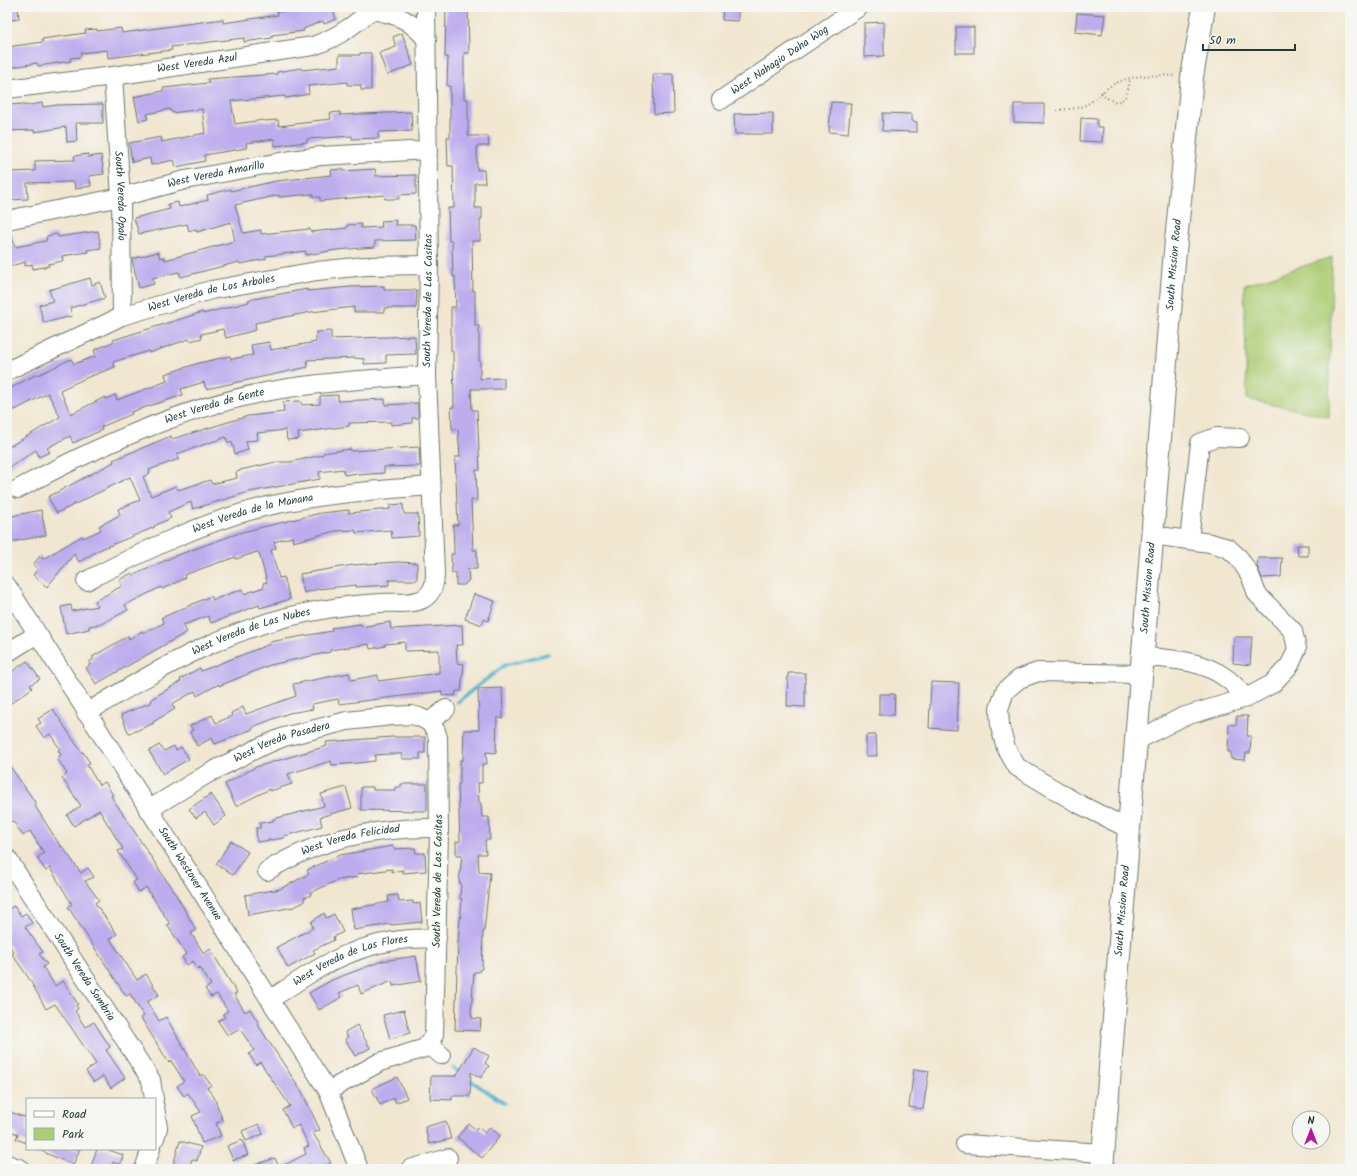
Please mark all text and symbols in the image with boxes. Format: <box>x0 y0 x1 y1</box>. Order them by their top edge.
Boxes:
street label: West Nahagio Daha Wog <box>727 21 832 100</box>
scale bar <box>1203 26 1295 52</box>
text: 50 m <box>1209 31 1236 50</box>
street label: West Vereda Azul <box>156 48 239 78</box>
street label: South Vereda Opalo <box>109 150 130 241</box>
street label: West Vereda Amarillo <box>165 156 266 193</box>
street label: South Mission Road <box>1161 218 1187 311</box>
street label: South Vereda de Las Casitas <box>418 233 438 367</box>
street label: West Vereda de Los Arboles <box>146 270 277 317</box>
street label: West Vereda de Gente <box>162 383 266 429</box>
street label: West Vereda de la Manana <box>190 489 315 539</box>
street label: South Mission Road <box>1136 541 1161 634</box>
street label: West Vereda de Las Nubes <box>189 603 312 661</box>
street label: West Vereda Pasadera <box>231 717 332 768</box>
street label: South Vereda de Las Casitas <box>428 814 448 948</box>
street label: West Vereda Felicidad <box>298 820 401 861</box>
street label: South Westover Avenue <box>153 823 227 924</box>
street label: South Mission Road <box>1110 864 1135 957</box>
street label: South Vereda Sombria <box>49 929 120 1025</box>
street label: West Vereda de Las Flores <box>289 930 409 991</box>
legend <box>26 1098 156 1150</box>
text: Road <box>62 1105 87 1124</box>
north arrow <box>1291 1110 1331 1150</box>
text: N <box>1308 1112 1315 1130</box>
text: Park <box>62 1125 84 1144</box>

